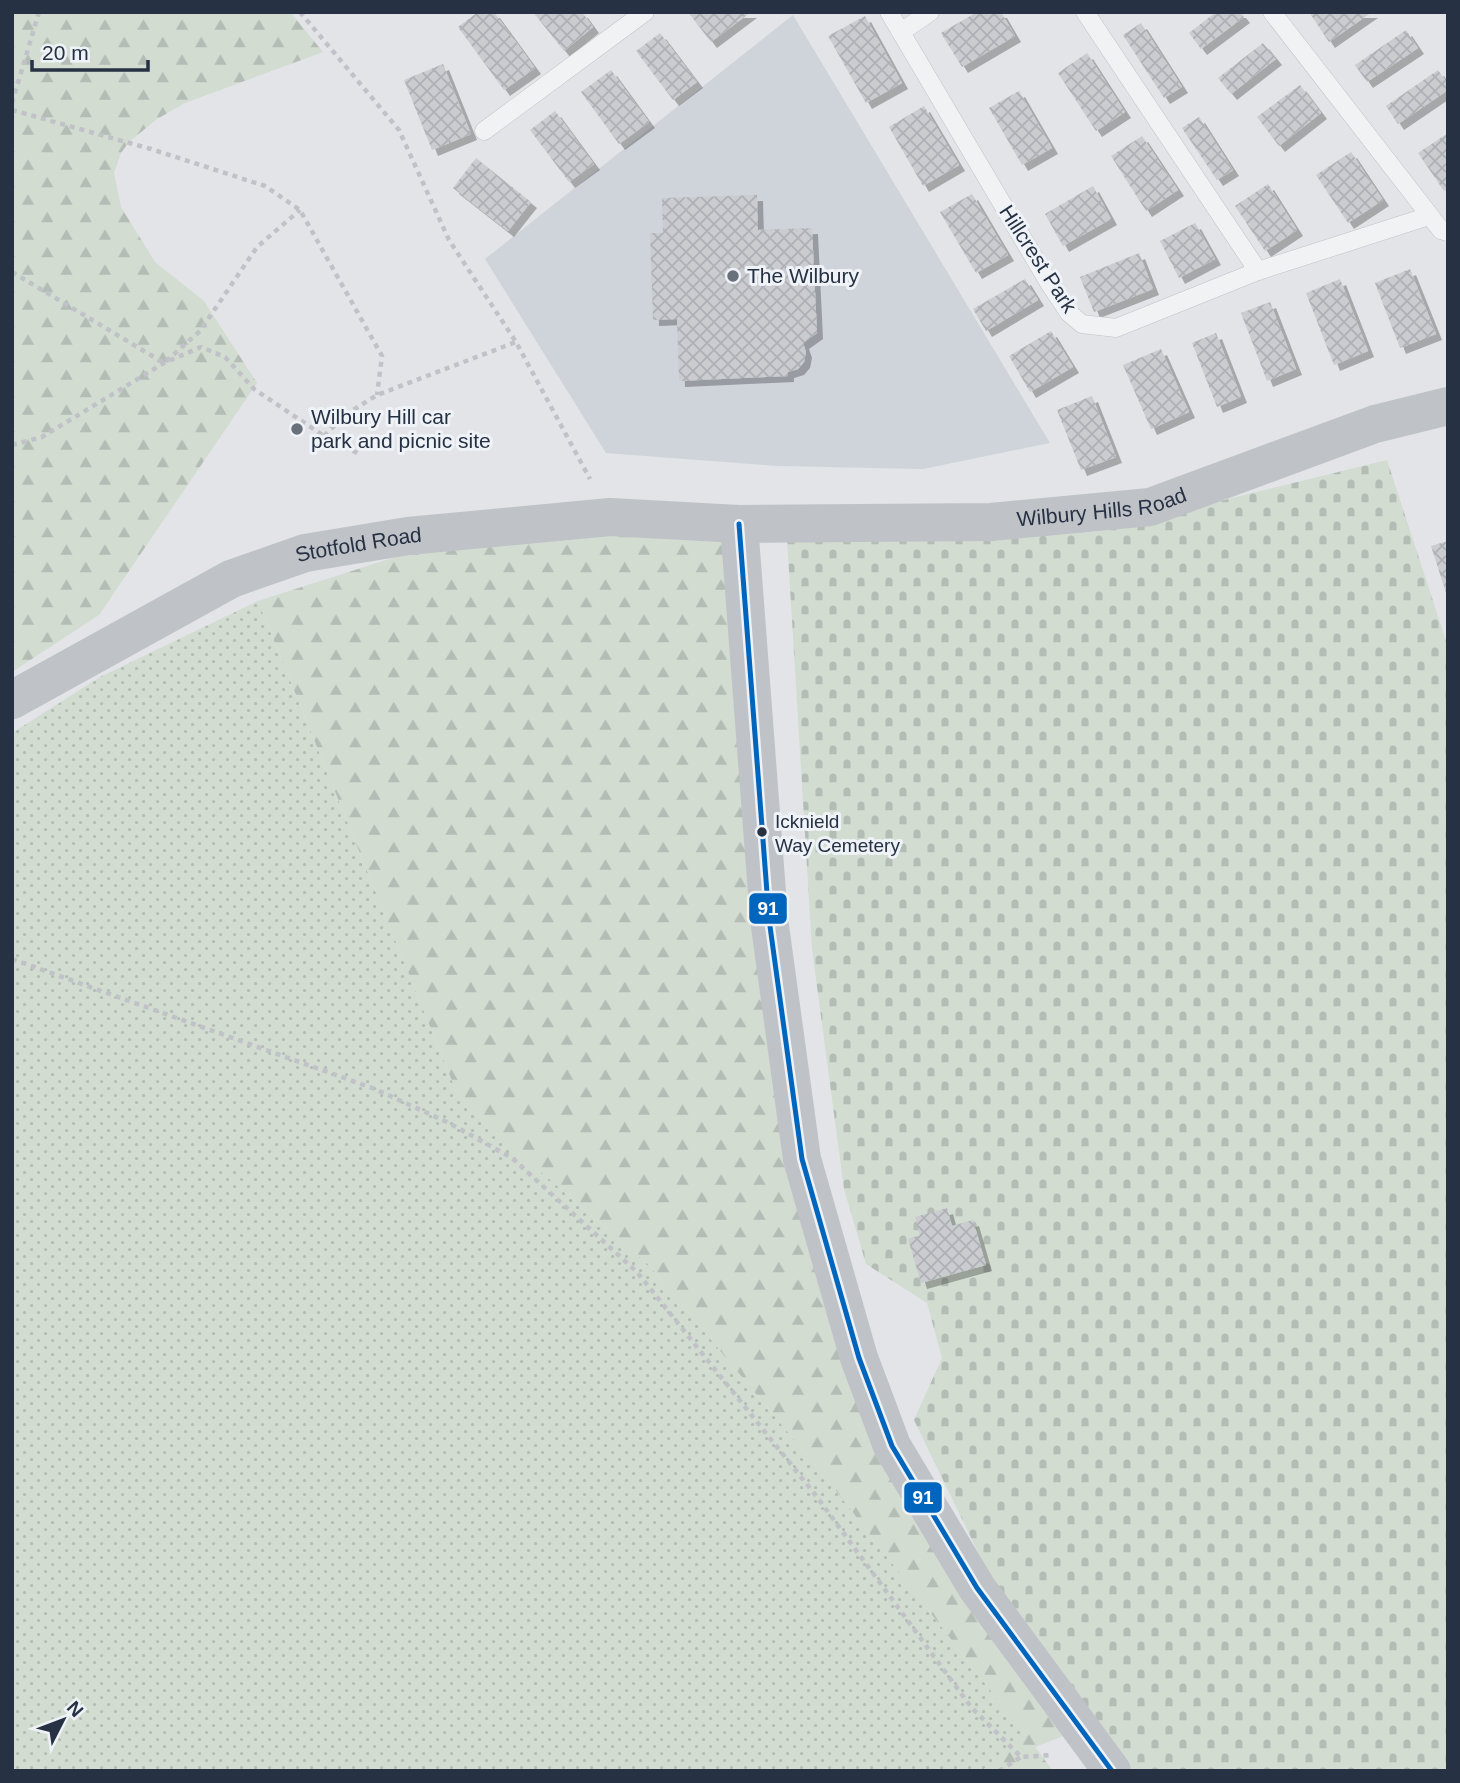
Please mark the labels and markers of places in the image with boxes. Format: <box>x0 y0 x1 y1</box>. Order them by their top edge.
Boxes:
place label: The Wilbury <box>747 264 860 287</box>
marker: The Wilbury <box>725 268 741 284</box>
place label: Wilbury Hill car park and picnic site <box>311 405 491 452</box>
marker: Wilbury Hill car park and picnic site <box>289 421 305 437</box>
place label: Icknield Way Cemetery <box>775 811 900 856</box>
marker: Icknield Way Cemetery <box>755 825 769 839</box>

